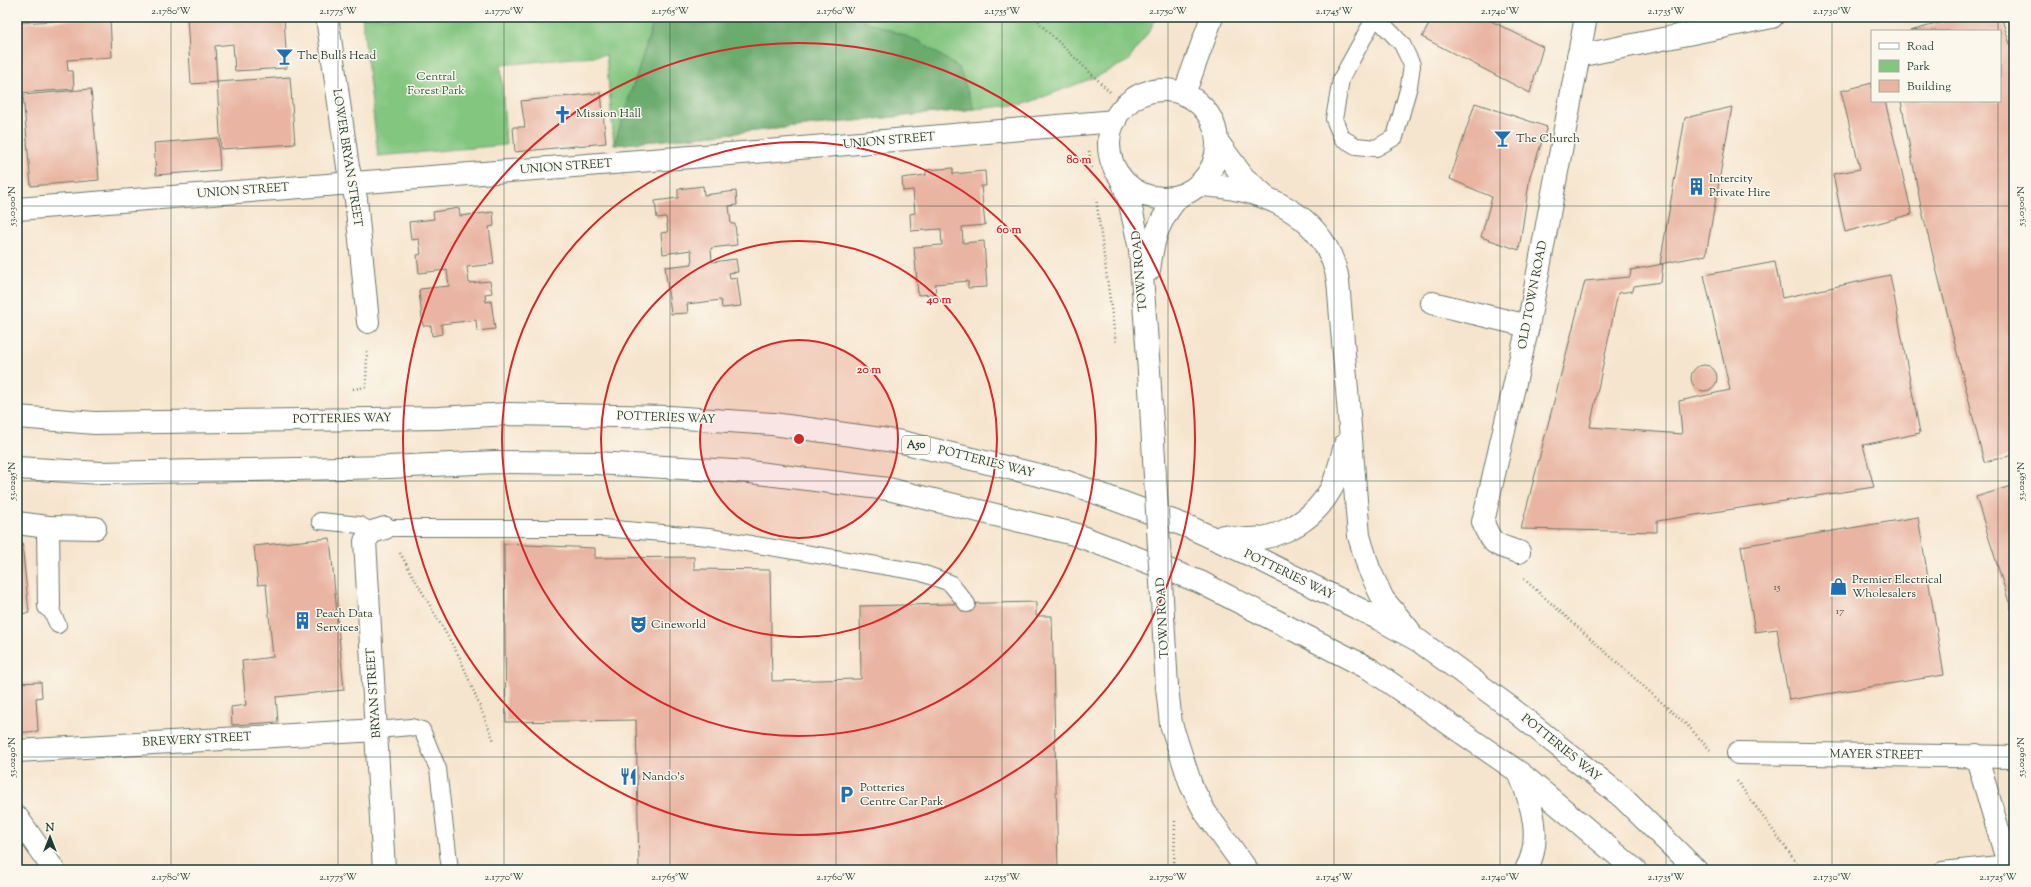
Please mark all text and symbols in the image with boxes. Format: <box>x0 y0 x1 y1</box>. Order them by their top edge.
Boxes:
text: 2.1780°W <box>151 4 191 19</box>
text: 2.1775°W <box>319 4 357 19</box>
text: 2.1770°W <box>484 4 524 19</box>
text: 2.1765°W <box>651 4 689 19</box>
text: 2.1760°W <box>816 4 856 19</box>
text: 2.1755°W <box>984 4 1020 19</box>
text: 2.1750°W <box>1149 4 1187 19</box>
text: 2.1745°W <box>1315 4 1353 19</box>
text: 2.1740°W <box>1481 4 1519 19</box>
text: 2.1735°W <box>1648 4 1684 19</box>
text: 2.1730°W <box>1813 4 1851 19</box>
legend <box>1871 30 2001 102</box>
text: Road <box>1907 38 1934 56</box>
bar icon: The Bulls Head <box>274 46 294 66</box>
place label: The Bulls Head <box>297 47 376 65</box>
text: Park <box>1907 58 1930 76</box>
park label: Central Forest Park <box>407 68 465 100</box>
text: Building <box>1907 78 1951 96</box>
street label: LOWER BRYAN STREET <box>327 88 367 229</box>
church icon: Mission Hall <box>553 104 573 124</box>
place label: Mission Hall <box>576 105 642 123</box>
street label: UNION STREET <box>842 128 936 154</box>
bar icon: The Church <box>1493 129 1513 149</box>
place label: The Church <box>1516 130 1580 148</box>
text: 80 m <box>1067 151 1091 169</box>
street label: UNION STREET <box>519 155 613 179</box>
place label: Intercity Private Hire <box>1709 170 1771 202</box>
building icon: Intercity Private Hire <box>1686 176 1706 196</box>
street label: UNION STREET <box>196 179 290 203</box>
text: 53.0300°N <box>5 186 20 227</box>
text: 53.0300°N <box>2014 186 2029 227</box>
text: 60 m <box>997 221 1021 239</box>
street label: TOWN ROAD <box>1128 230 1152 312</box>
street label: OLD TOWN ROAD <box>1514 239 1552 351</box>
text: 40 m <box>926 291 951 309</box>
text: 20 m <box>857 361 881 379</box>
street label: POTTERIES WAY <box>616 407 716 429</box>
street label: POTTERIES WAY <box>292 409 392 429</box>
centre of rings <box>792 432 806 446</box>
road number: A50 <box>902 436 930 454</box>
street label: POTTERIES WAY <box>936 441 1037 483</box>
text: 53.0295°N <box>5 462 20 501</box>
text: 53.0295°N <box>2014 462 2029 501</box>
street label: POTTERIES WAY <box>1241 545 1338 605</box>
place label: Premier Electrical Wholesalers <box>1852 571 1943 603</box>
street label: TOWN ROAD <box>1152 577 1174 659</box>
shop icon: Premier Electrical Wholesalers <box>1829 577 1849 597</box>
house number: 15 <box>1774 580 1781 595</box>
house number: 17 <box>1836 604 1844 619</box>
place label: Peach Data Services <box>316 605 373 637</box>
building icon: Peach Data Services <box>293 611 313 631</box>
theatre icon: Cineworld <box>628 615 648 635</box>
place label: Cineworld <box>651 616 706 634</box>
street label: BRYAN STREET <box>362 647 386 739</box>
street label: POTTERIES WAY <box>1517 710 1605 786</box>
street label: BREWERY STREET <box>142 728 253 752</box>
text: 53.0290°N <box>5 737 20 778</box>
text: 53.0290°N <box>2014 737 2029 778</box>
street label: MAYER STREET <box>1829 745 1923 765</box>
restaurant icon: Nando's <box>619 767 639 787</box>
place label: Nando's <box>642 768 685 786</box>
place label: Potteries Centre Car Park <box>860 779 944 811</box>
parking icon: Potteries Centre Car Park <box>837 785 857 805</box>
north arrow <box>30 817 70 857</box>
text: N <box>45 820 55 836</box>
text: 2.1780°W <box>151 870 191 885</box>
text: 2.1775°W <box>319 870 357 885</box>
text: 2.1770°W <box>484 870 524 885</box>
text: 2.1765°W <box>651 870 689 885</box>
text: 2.1760°W <box>816 870 856 885</box>
text: 2.1755°W <box>984 870 1020 885</box>
text: 2.1750°W <box>1149 870 1187 885</box>
text: 2.1745°W <box>1315 870 1353 885</box>
text: 2.1740°W <box>1481 870 1519 885</box>
text: 2.1735°W <box>1648 870 1684 885</box>
text: 2.1730°W <box>1813 870 1851 885</box>
text: 2.1725°W <box>1979 870 2017 885</box>

